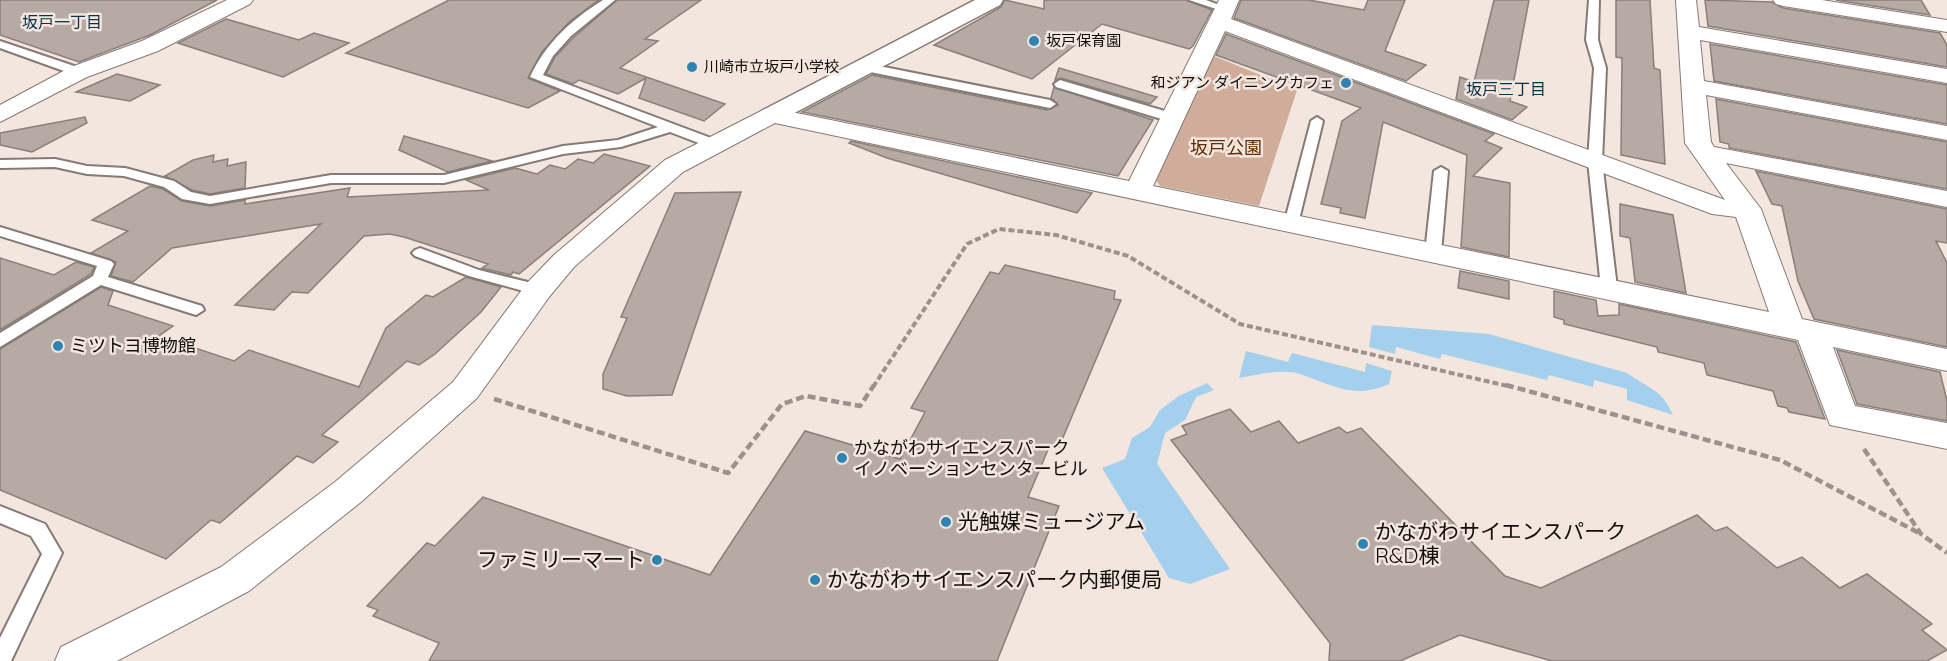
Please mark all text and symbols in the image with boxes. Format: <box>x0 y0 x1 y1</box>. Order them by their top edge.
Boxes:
district label: 坂戸一丁目 <box>22 12 102 32</box>
place label: 坂戸保育園 <box>1046 31 1121 50</box>
marker: 坂戸保育園 <box>1027 34 1041 48</box>
place label: 川崎市立坂戸小学校 <box>704 57 839 76</box>
marker: 川崎市立坂戸小学校 <box>685 60 699 74</box>
place label: 和ジアン ダイニングカフェ <box>1151 73 1334 92</box>
marker: 和ジアン ダイニングカフェ <box>1339 76 1353 90</box>
district label: 坂戸三丁目 <box>1466 79 1546 99</box>
park label: 坂戸公園 <box>1190 136 1262 159</box>
place label: ミツトヨ博物館 <box>70 334 196 357</box>
marker: ミツトヨ博物館 <box>51 339 65 353</box>
place label: かながわサイエンスパーク イノベーションセンタービル <box>854 436 1088 480</box>
marker: かながわサイエンスパーク イノベーションセンタービル <box>835 451 849 465</box>
place label: 光触媒ミュージアム <box>958 508 1145 534</box>
marker: 光触媒ミュージアム <box>939 515 953 529</box>
place label: かながわサイエンスパーク R&D棟 <box>1375 518 1626 568</box>
marker: かながわサイエンスパーク R&D棟 <box>1356 537 1370 551</box>
place label: ファミリーマート <box>477 546 645 572</box>
marker: ファミリーマート <box>650 553 664 567</box>
place label: かながわサイエンスパーク内郵便局 <box>827 566 1162 592</box>
marker: かながわサイエンスパーク内郵便局 <box>808 573 822 587</box>

